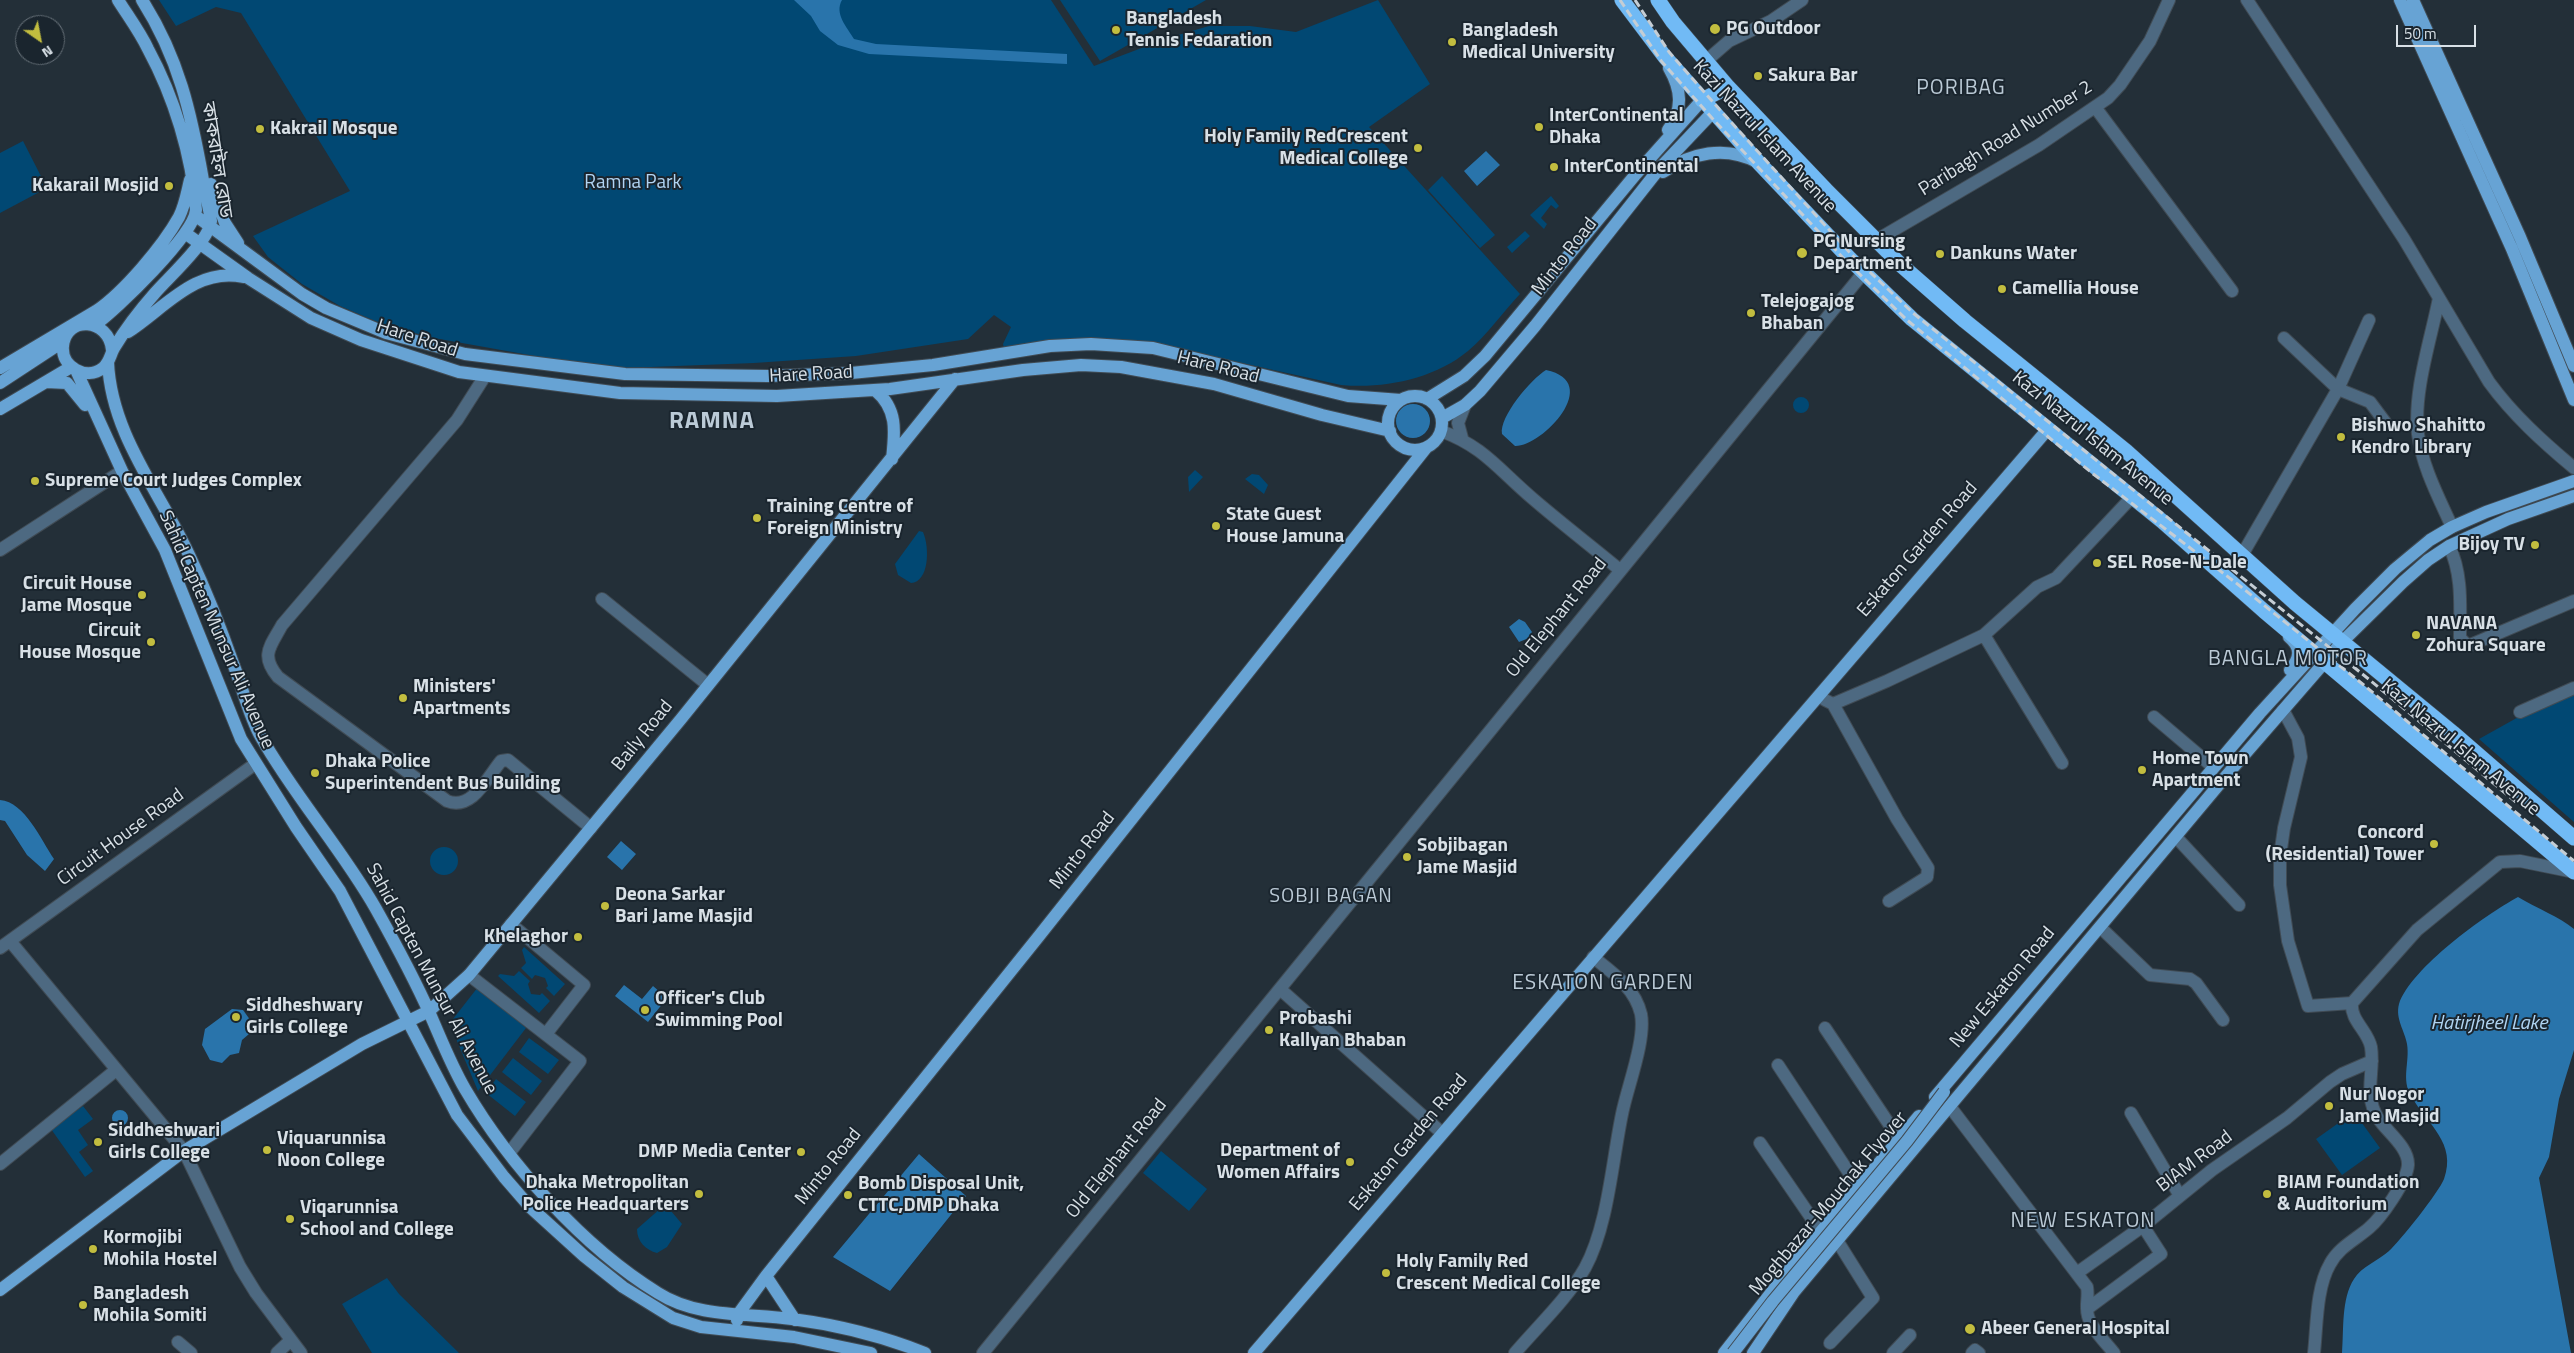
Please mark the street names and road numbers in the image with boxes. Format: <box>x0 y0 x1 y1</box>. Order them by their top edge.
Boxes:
street label: Kazi Nazrul Islam Avenue <box>1687 56 1841 218</box>
street label: Paribagh Road Number 2 <box>1915 76 2097 202</box>
street label: কাকরাইল রোড <box>196 100 236 220</box>
street label: Minto Road <box>1528 214 1602 300</box>
street label: Hare Road <box>374 315 460 363</box>
street label: Hare Road <box>1175 347 1261 389</box>
street label: Hare Road <box>769 361 853 389</box>
street label: Kazi Nazrul Islam Avenue <box>2007 367 2177 511</box>
street label: Eskaton Garden Road <box>1853 478 1983 622</box>
street label: Sahid Capten Munsur Ali Avenue <box>153 507 279 753</box>
street label: Old Elephant Road <box>1502 554 1612 682</box>
street label: Kazi Nazrul Islam Avenue <box>2376 675 2544 821</box>
street label: Baily Road <box>608 696 678 776</box>
street label: Circuit House Road <box>53 784 189 892</box>
street label: Minto Road <box>1046 808 1120 894</box>
street label: Sahid Capten Munsur Ali Avenue <box>360 860 502 1098</box>
street label: New Eskaton Road <box>1946 923 2060 1053</box>
street label: Eskaton Garden Road <box>1345 1070 1473 1216</box>
street label: Old Elephant Road <box>1062 1095 1172 1223</box>
street label: Moghbazar-Mouchak Flyover <box>1745 1107 1913 1301</box>
street label: Minto Road <box>791 1124 867 1210</box>
street label: BIAM Road <box>2153 1126 2237 1198</box>

